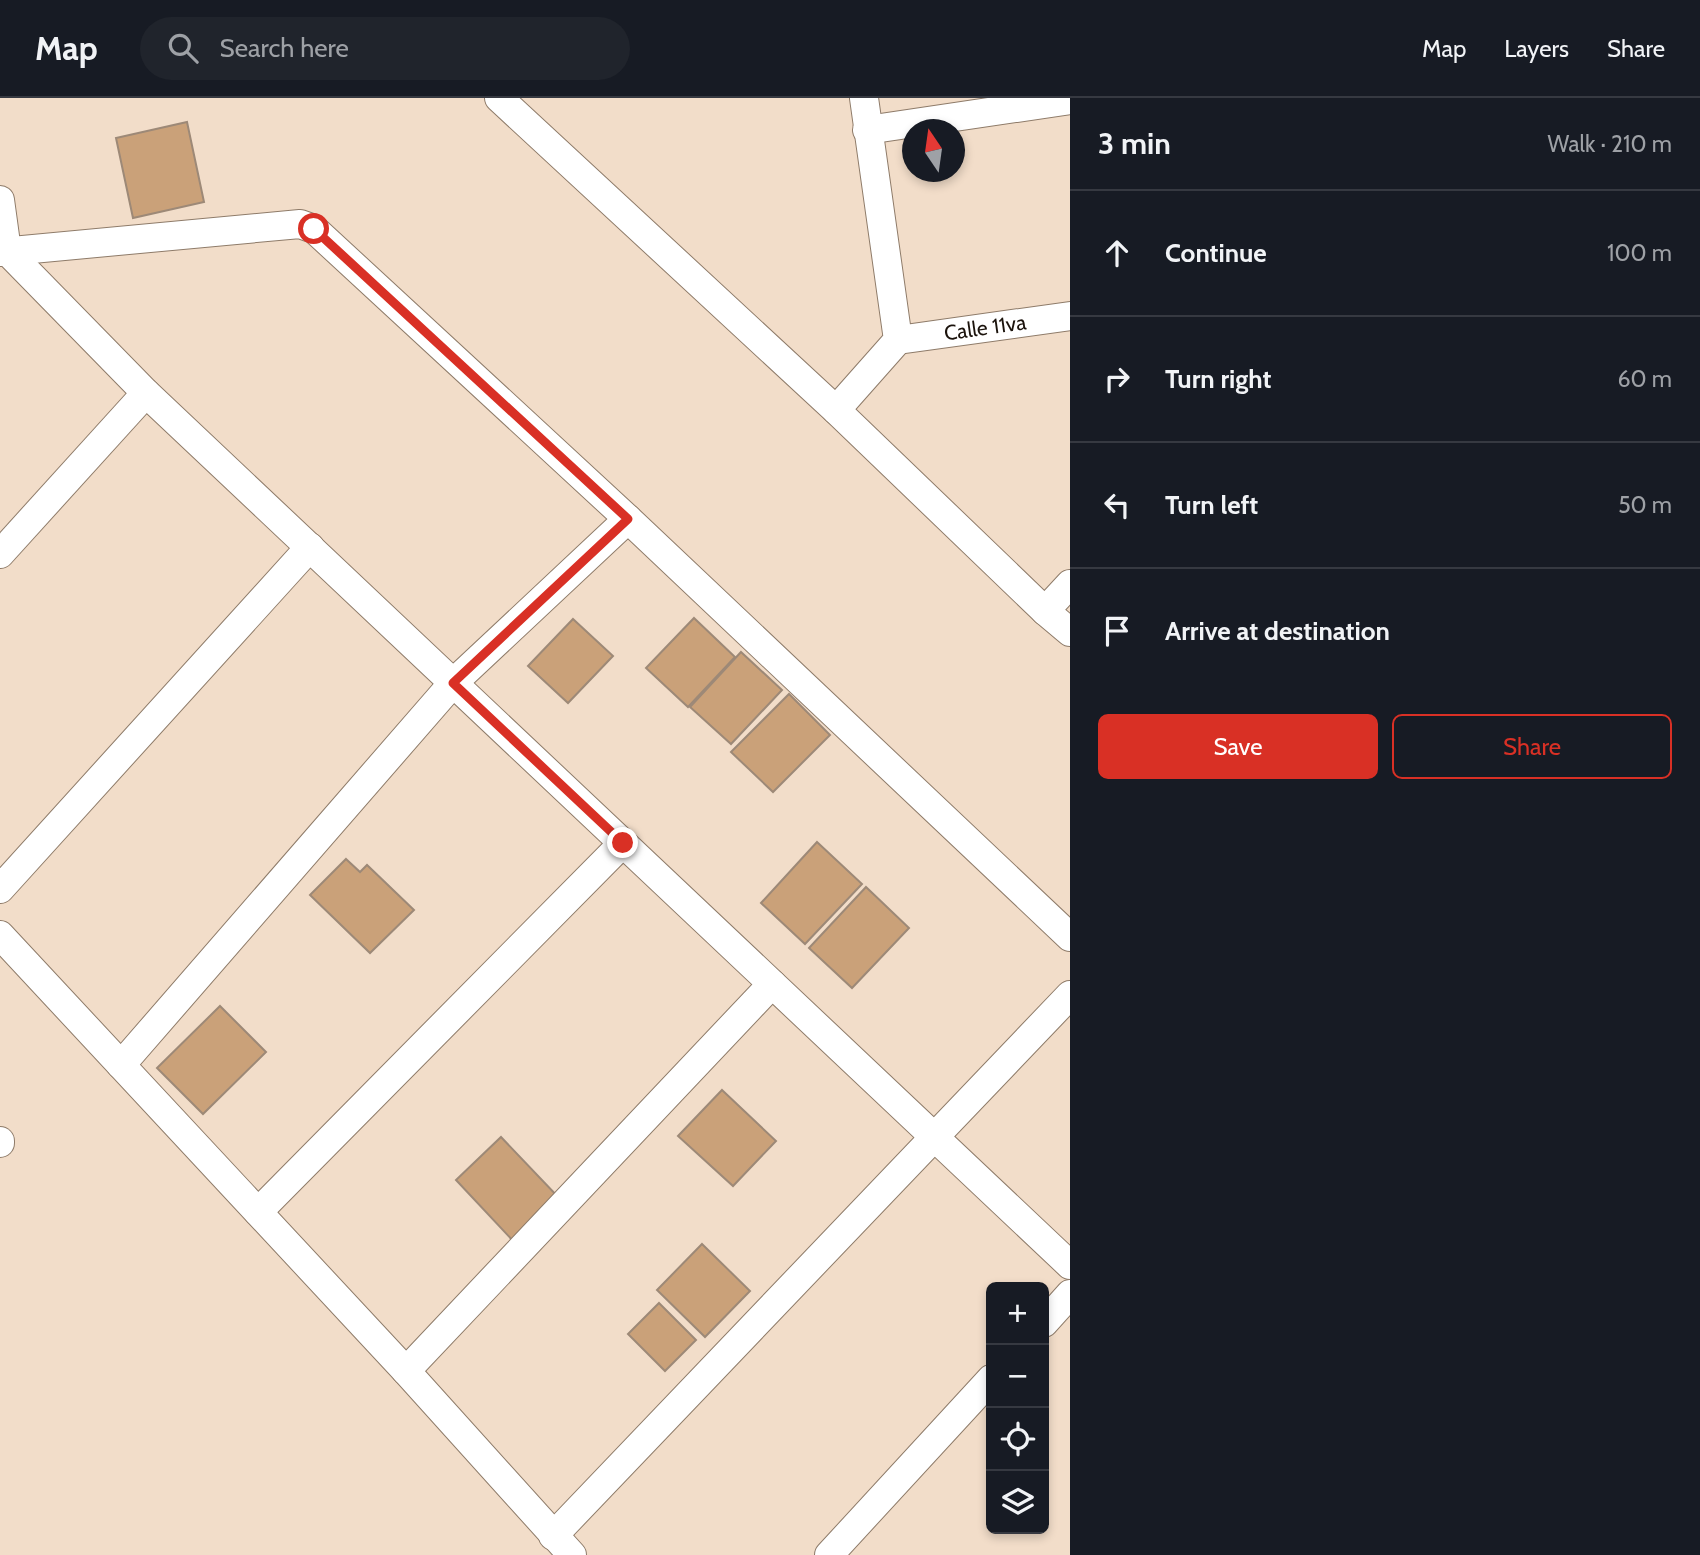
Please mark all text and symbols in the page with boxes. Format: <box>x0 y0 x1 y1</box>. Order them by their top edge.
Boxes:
search box <box>140 17 630 80</box>
text: Map <box>35 28 98 68</box>
icon: search <box>164 29 202 67</box>
text: Search here <box>220 32 349 64</box>
text: Map <box>1422 34 1466 63</box>
text: Layers <box>1504 34 1569 63</box>
text: Share <box>1607 34 1665 63</box>
north arrow <box>902 119 965 182</box>
text: 3 min <box>1098 125 1171 162</box>
text: Walk · 210 m <box>1548 130 1672 158</box>
route start <box>298 213 329 244</box>
icon: ahead <box>1098 234 1136 272</box>
text: Continue <box>1165 237 1267 269</box>
text: 100 m <box>1607 239 1672 267</box>
street label: Calle 11va <box>943 309 1028 345</box>
icon: right <box>1098 360 1136 398</box>
text: Turn right <box>1165 363 1271 395</box>
text: 60 m <box>1618 365 1672 393</box>
icon: left <box>1098 486 1136 524</box>
text: Turn left <box>1165 489 1258 521</box>
text: 50 m <box>1618 491 1672 519</box>
icon: arrive <box>1098 612 1136 650</box>
text: Arrive at destination <box>1165 615 1390 647</box>
button: Save <box>1098 714 1378 779</box>
button: Share <box>1392 714 1672 779</box>
route end <box>607 827 638 858</box>
map controls <box>986 1282 1049 1534</box>
button: + <box>986 1282 1049 1345</box>
button: − <box>986 1345 1049 1408</box>
button: locate <box>986 1408 1049 1471</box>
button: layers <box>986 1471 1049 1534</box>

